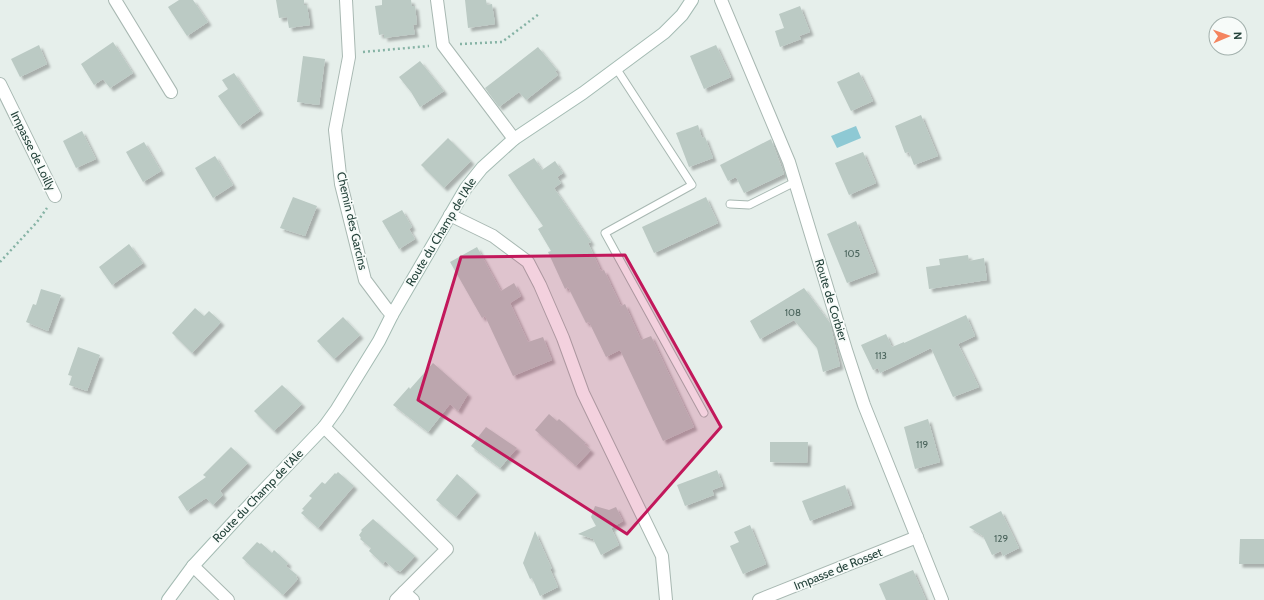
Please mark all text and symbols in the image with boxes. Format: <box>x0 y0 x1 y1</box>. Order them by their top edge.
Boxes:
north arrow <box>1208 16 1248 56</box>
text: N <box>1231 32 1245 40</box>
street label: Impasse de Loilly <box>8 108 59 193</box>
street label: Chemin des Garcins <box>334 170 371 271</box>
street label: Route du Champ de l'Ale <box>402 175 479 289</box>
house number: 105 <box>844 247 860 260</box>
street label: Route de Corbier <box>812 257 851 343</box>
house number: 108 <box>785 306 801 319</box>
house number: 113 <box>875 349 887 362</box>
house number: 119 <box>916 438 928 451</box>
street label: Route du Champ de l'Ale <box>209 446 306 545</box>
house number: 129 <box>994 532 1008 545</box>
street label: Impasse de Rosset <box>791 544 884 593</box>

